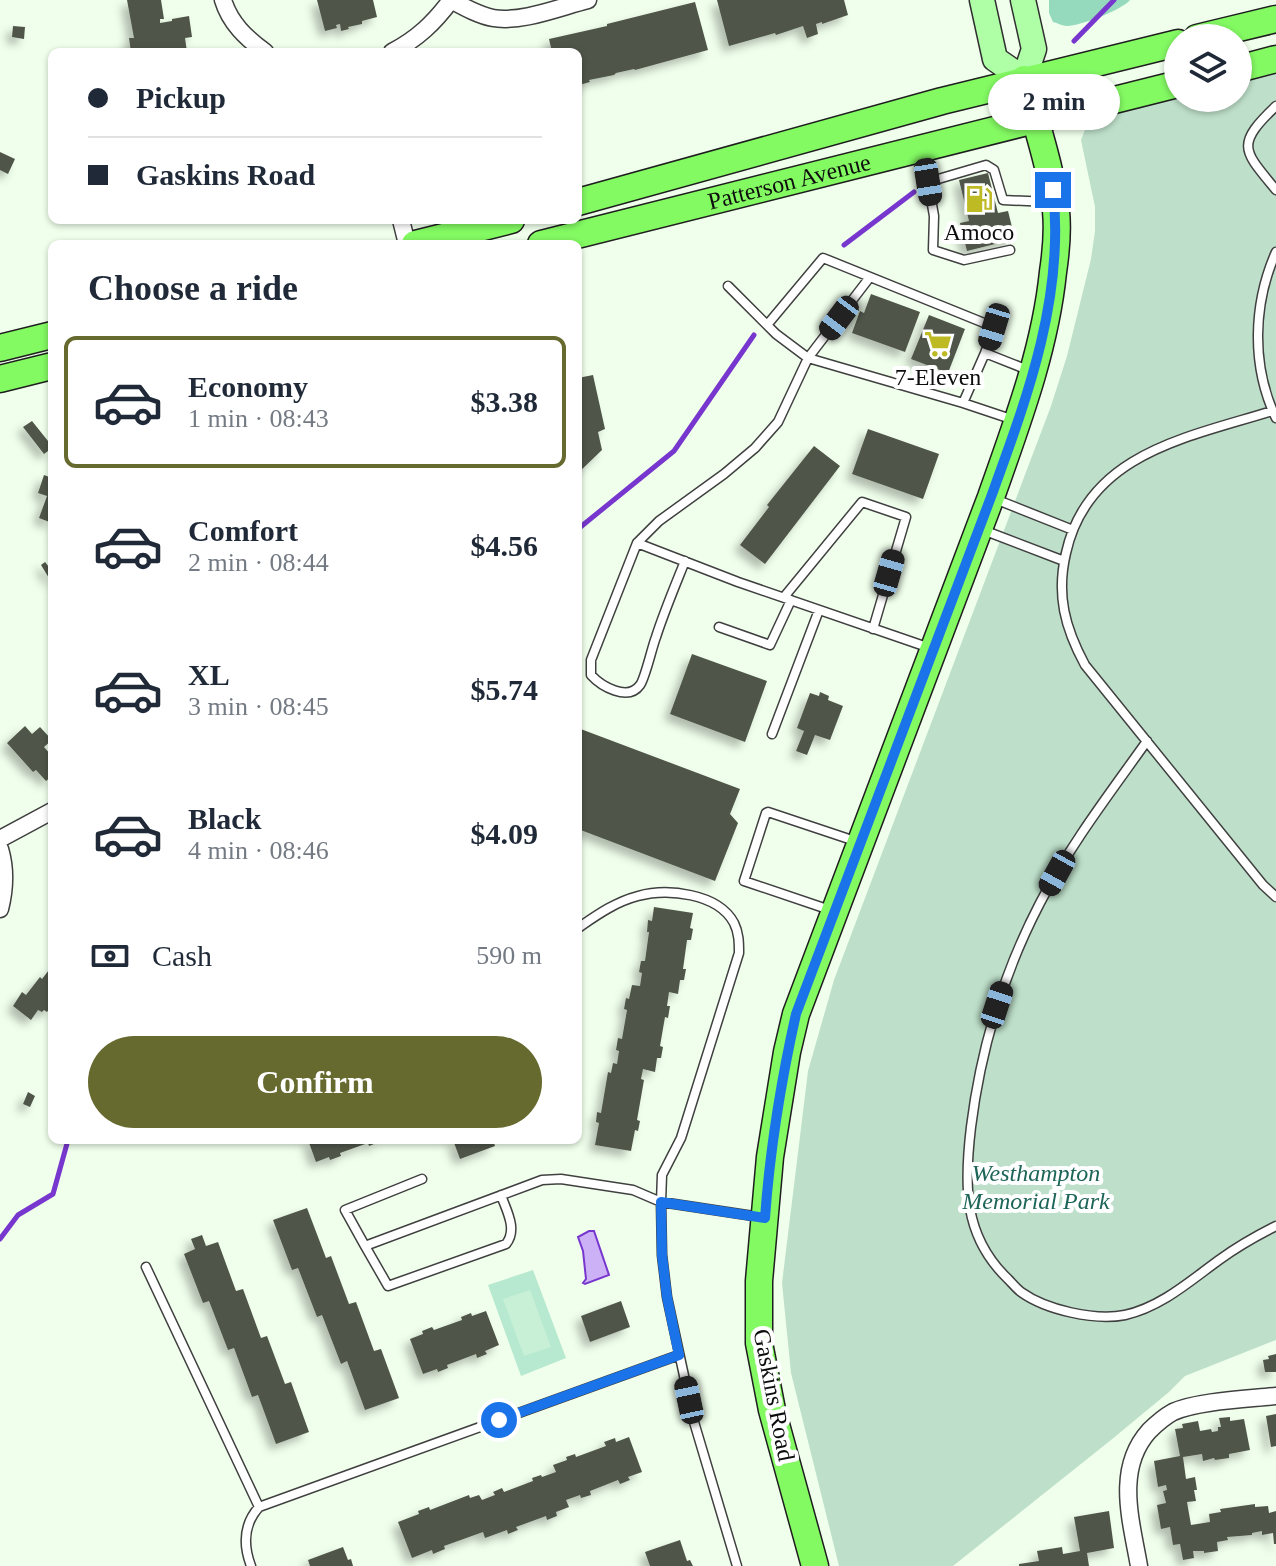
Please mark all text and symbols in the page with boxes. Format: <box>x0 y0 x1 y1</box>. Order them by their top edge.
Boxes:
map controls <box>1164 24 1252 112</box>
button: layers <box>1164 24 1252 112</box>
callout: 2 min <box>987 74 1119 130</box>
text: Pickup <box>136 81 226 114</box>
text: 2 min <box>1023 87 1085 116</box>
street label: Patterson Avenue <box>705 149 873 215</box>
car <box>912 156 944 208</box>
text: Gaskins Road <box>136 158 315 191</box>
route end <box>1035 172 1071 208</box>
fuel station icon: Amoco <box>964 184 994 214</box>
place label: Amoco <box>944 219 1014 245</box>
text: Choose a ride <box>88 268 298 308</box>
car <box>815 292 863 344</box>
car <box>976 301 1012 353</box>
supermarket icon: 7-Eleven <box>923 329 953 359</box>
place label: 7-Eleven <box>895 364 981 390</box>
icon: car <box>92 366 164 438</box>
text: Economy <box>188 370 308 403</box>
text: $3.38 <box>471 385 538 418</box>
text: 1 min · 08:43 <box>188 404 329 433</box>
icon: car <box>92 510 164 582</box>
text: Comfort <box>188 514 298 547</box>
text: $4.56 <box>471 529 538 562</box>
car <box>871 547 907 599</box>
text: 2 min · 08:44 <box>188 548 329 577</box>
icon: car <box>92 654 164 726</box>
text: XL <box>188 658 230 691</box>
text: $5.74 <box>471 673 538 706</box>
text: 3 min · 08:45 <box>188 692 329 721</box>
icon: car <box>92 798 164 870</box>
text: Black <box>188 802 261 835</box>
text: $4.09 <box>471 817 538 850</box>
text: 4 min · 08:46 <box>188 836 329 865</box>
car <box>1035 846 1079 900</box>
icon: cash <box>88 934 132 978</box>
text: Cash <box>152 939 212 972</box>
text: 590 m <box>476 941 542 970</box>
car <box>978 978 1016 1032</box>
button: Confirm <box>88 1036 542 1128</box>
park label: Westhampton Memorial Park <box>961 1160 1110 1214</box>
street label: Gaskins Road <box>748 1327 800 1463</box>
car <box>672 1374 706 1426</box>
route start <box>481 1402 517 1438</box>

